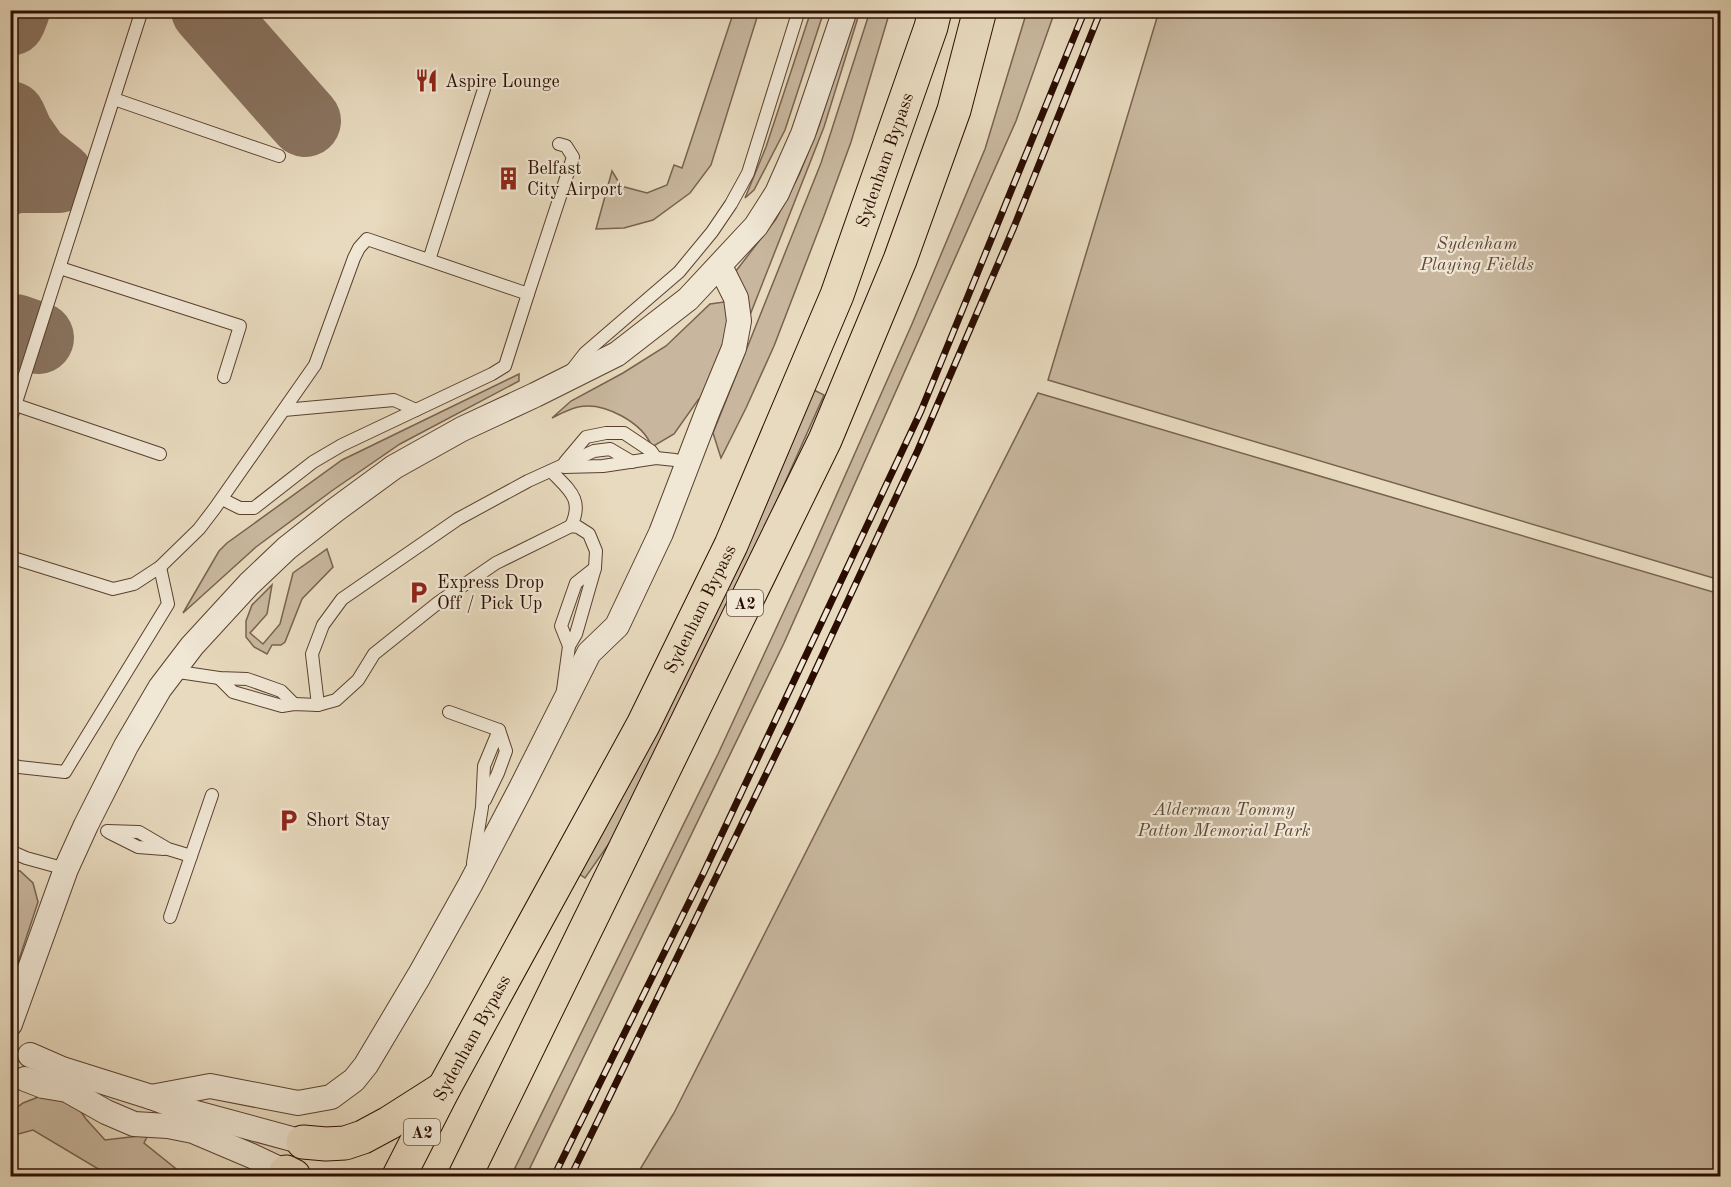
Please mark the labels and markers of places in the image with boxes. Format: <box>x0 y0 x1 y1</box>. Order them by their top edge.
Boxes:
restaurant icon: Aspire Lounge <box>414 68 440 94</box>
place label: Aspire Lounge <box>445 73 560 91</box>
place label: Belfast City Airport <box>527 160 623 199</box>
building icon: Belfast City Airport <box>496 165 522 191</box>
place label: Express Drop Off / Pick Up <box>437 574 544 613</box>
parking icon: Express Drop Off / Pick Up <box>406 579 432 605</box>
parking icon: Short Stay <box>275 807 301 833</box>
place label: Short Stay <box>306 812 391 830</box>

